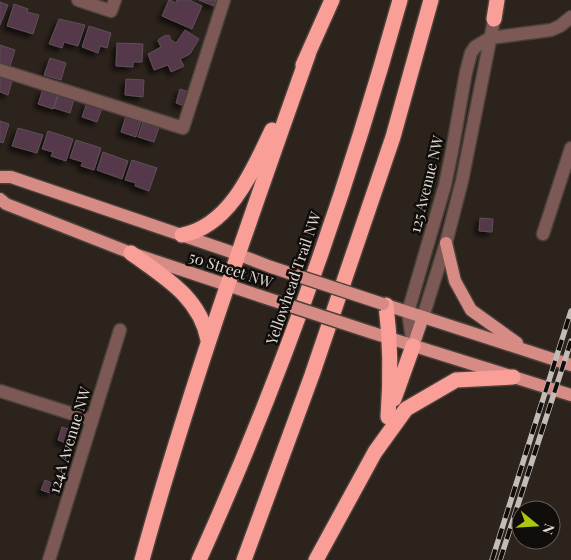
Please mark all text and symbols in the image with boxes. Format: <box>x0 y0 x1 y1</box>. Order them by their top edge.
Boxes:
street label: 125 Avenue NW <box>404 133 448 235</box>
street label: Yellowhead Trail NW <box>261 209 325 348</box>
street label: 50 Street NW <box>187 246 276 292</box>
street label: 124A Avenue NW <box>43 384 95 496</box>
north arrow <box>511 500 561 550</box>
text: N <box>538 521 559 537</box>

